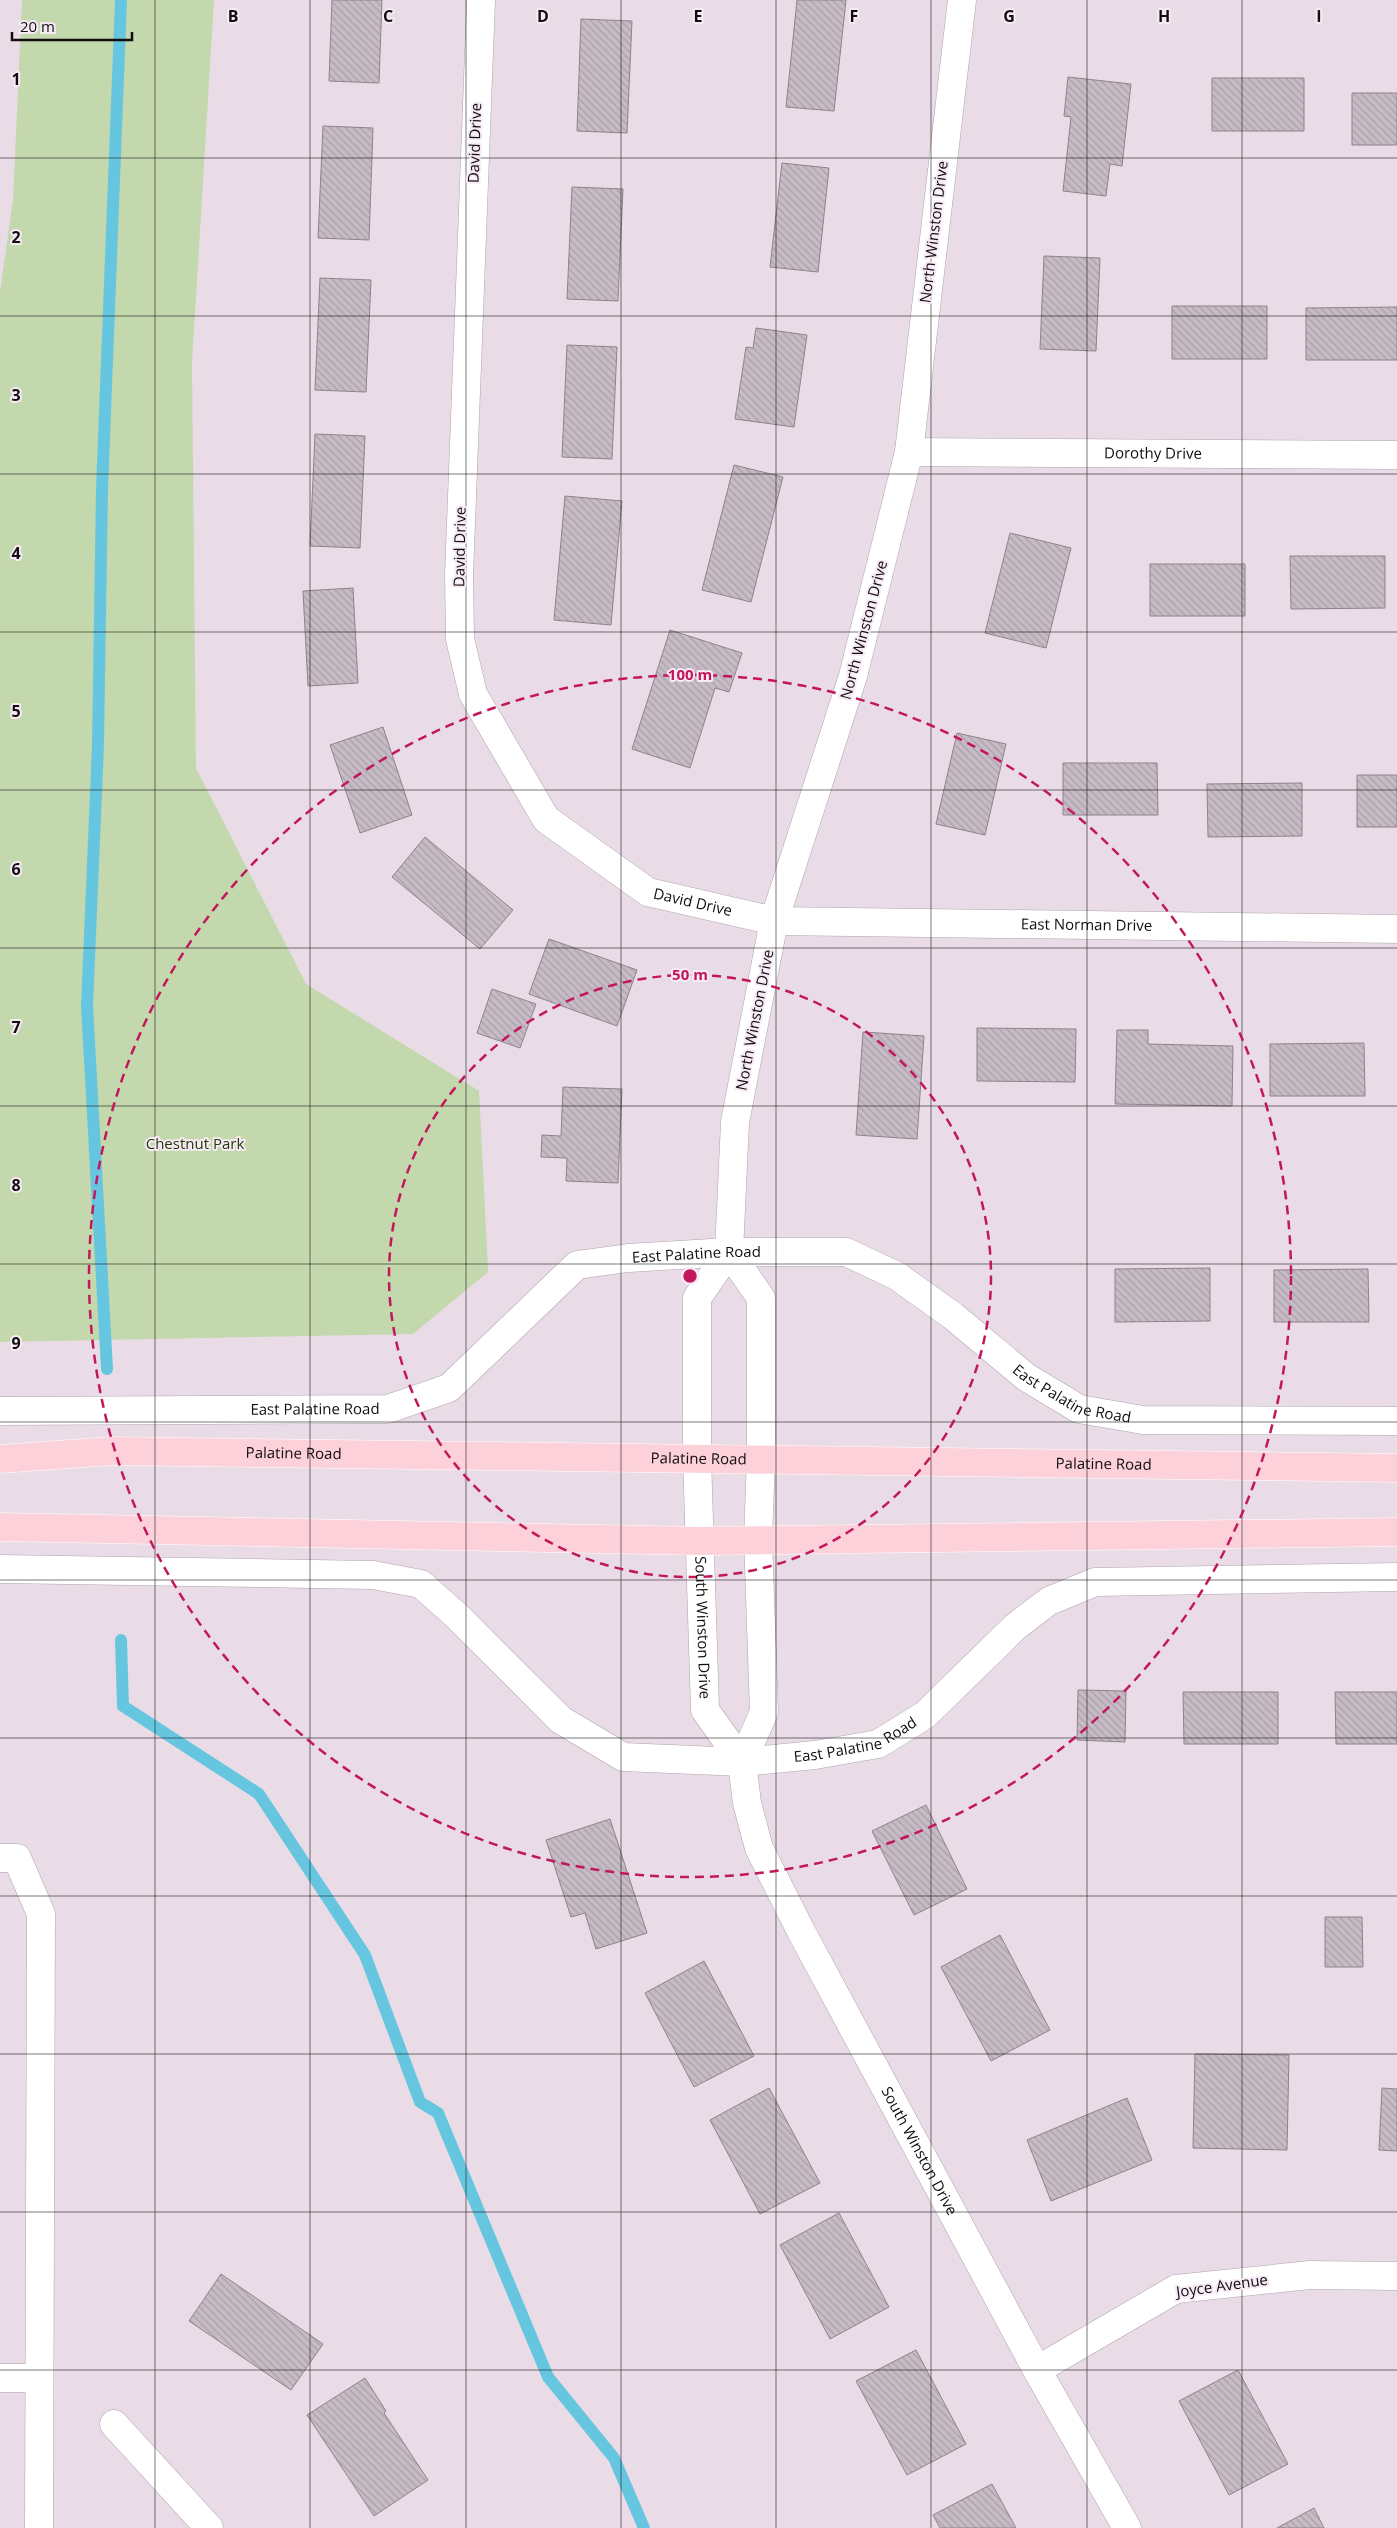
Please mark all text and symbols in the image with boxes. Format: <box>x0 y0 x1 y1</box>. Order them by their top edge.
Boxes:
text: B <box>228 5 238 27</box>
text: C <box>383 5 393 27</box>
text: D <box>537 5 549 27</box>
text: E <box>694 5 703 27</box>
text: F <box>850 5 858 27</box>
text: G <box>1003 5 1015 27</box>
text: H <box>1158 5 1170 27</box>
text: I <box>1316 5 1322 27</box>
scale bar <box>12 10 132 42</box>
text: 20 m <box>20 16 55 36</box>
text: 1 <box>11 68 21 90</box>
street label: David Drive <box>463 102 485 183</box>
street label: North Winston Drive <box>914 160 952 304</box>
text: 2 <box>11 226 21 248</box>
text: 3 <box>11 384 21 406</box>
street label: Dorothy Drive <box>1104 442 1202 463</box>
street label: David Drive <box>448 507 470 587</box>
text: 4 <box>11 542 21 564</box>
street label: North Winston Drive <box>835 558 891 701</box>
text: 100 m <box>668 664 712 684</box>
text: 5 <box>11 700 21 722</box>
text: 6 <box>11 858 21 880</box>
street label: David Drive <box>652 883 734 920</box>
street label: East Norman Drive <box>1021 913 1153 935</box>
street label: North Winston Drive <box>731 948 777 1092</box>
text: 50 m <box>672 964 708 984</box>
text: 7 <box>11 1016 21 1038</box>
park label: Chestnut Park <box>146 1133 244 1153</box>
text: 8 <box>11 1174 21 1196</box>
street label: East Palatine Road <box>631 1241 761 1267</box>
centre of rings <box>681 1267 699 1285</box>
text: 9 <box>11 1332 21 1354</box>
street label: East Palatine Road <box>1009 1359 1133 1427</box>
street label: East Palatine Road <box>250 1398 380 1419</box>
street label: Palatine Road <box>246 1442 342 1463</box>
street label: Palatine Road <box>651 1447 747 1468</box>
street label: Palatine Road <box>1055 1452 1152 1474</box>
street label: South Winston Drive <box>691 1556 716 1699</box>
street label: East Palatine Road <box>793 1712 920 1766</box>
street label: South Winston Drive <box>877 2083 963 2218</box>
street label: Joyce Avenue <box>1173 2269 1269 2302</box>

